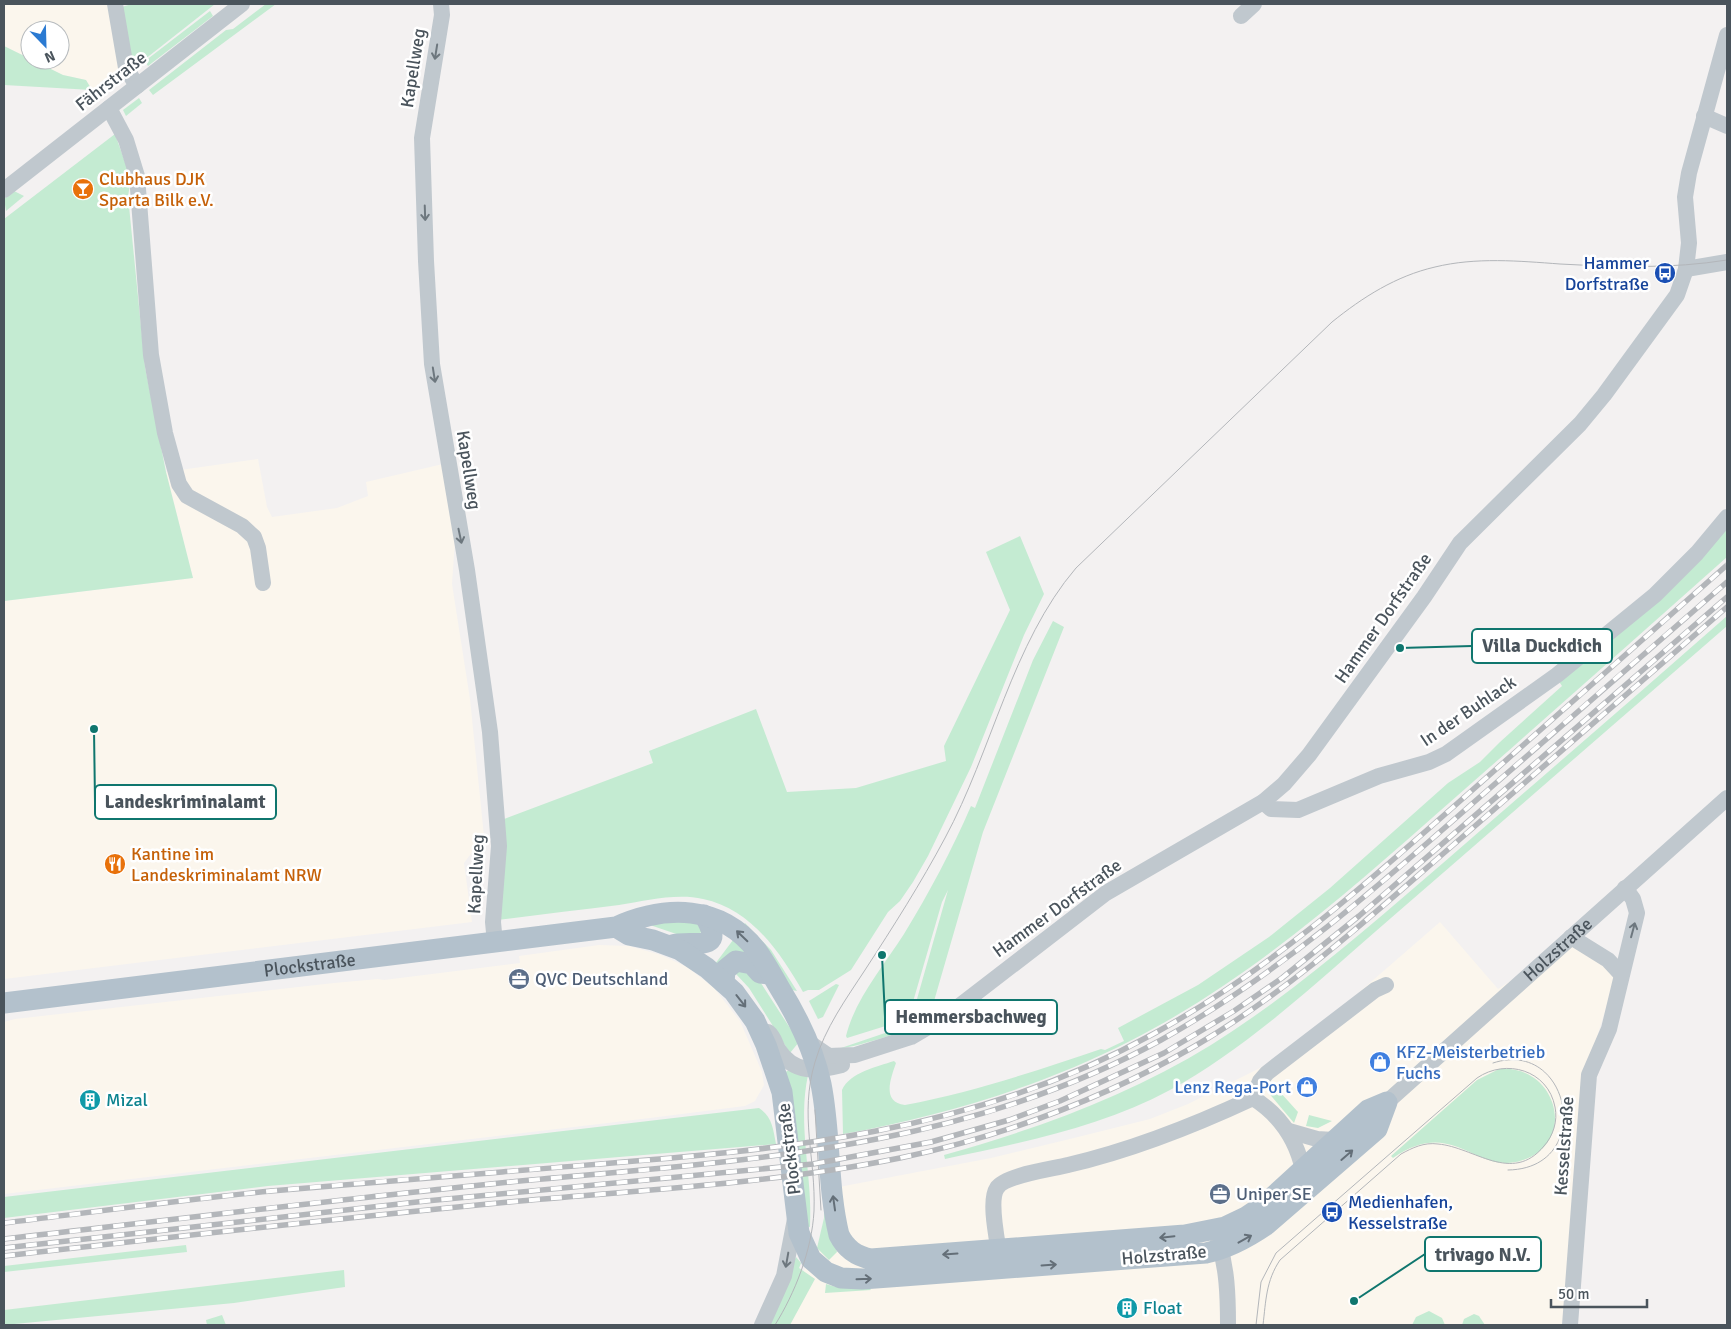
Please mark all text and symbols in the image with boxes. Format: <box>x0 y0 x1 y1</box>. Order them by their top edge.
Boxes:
north arrow <box>20 20 70 70</box>
street label: Kapellweg <box>396 27 430 109</box>
one-way arrow <box>431 44 441 60</box>
street label: Fährstraße <box>71 46 151 116</box>
text: N <box>42 47 58 66</box>
place label: Clubhaus DJK Sparta Bilk e.V. <box>99 168 214 211</box>
bar icon: Clubhaus DJK Sparta Bilk e.V. <box>71 177 95 201</box>
one-way arrow <box>420 205 429 221</box>
place label: Hammer Dorfstraße <box>1565 252 1649 295</box>
bus stop icon: Hammer Dorfstraße <box>1653 261 1677 285</box>
one-way arrow <box>430 367 440 383</box>
street label: Kapellweg <box>452 429 486 511</box>
one-way arrow <box>456 527 465 543</box>
street label: Hammer Dorfstraße <box>1330 549 1436 687</box>
callout: Villa Duckdich <box>1472 629 1612 663</box>
text: Villa Duckdich <box>1482 634 1602 658</box>
street label: In der Buhlack <box>1416 671 1520 751</box>
callout: Landeskriminalamt <box>95 785 276 819</box>
text: Landeskriminalamt <box>104 790 266 814</box>
street label: Kapellweg <box>463 834 489 914</box>
place label: Kantine im Landeskriminalamt NRW <box>131 843 322 886</box>
restaurant icon: Kantine im Landeskriminalamt NRW <box>103 852 127 876</box>
street label: Hammer Dorfstraße <box>988 854 1126 962</box>
street label: Holzstraße <box>1519 913 1597 986</box>
one-way arrow <box>1628 922 1638 938</box>
one-way arrow <box>736 930 748 942</box>
street label: Plockstraße <box>262 948 357 982</box>
office icon: QVC Deutschland <box>507 967 531 991</box>
place label: QVC Deutschland <box>535 968 668 990</box>
one-way arrow <box>736 994 747 1007</box>
callout: Hemmersbachweg <box>885 1000 1057 1034</box>
text: Hemmersbachweg <box>895 1005 1047 1029</box>
place label: KFZ-Meisterbetrieb Fuchs <box>1396 1041 1545 1084</box>
shop icon: KFZ-Meisterbetrieb Fuchs <box>1368 1050 1392 1074</box>
shop icon: Lenz Rega-Port <box>1295 1075 1319 1099</box>
place label: Lenz Rega-Port <box>1174 1076 1291 1098</box>
building icon: Mizal <box>78 1088 102 1112</box>
place label: Mizal <box>106 1089 148 1111</box>
street label: Kesselstraße <box>1550 1096 1578 1196</box>
street label: Plockstraße <box>772 1102 806 1196</box>
one-way arrow <box>1341 1149 1354 1161</box>
office icon: Uniper SE <box>1208 1182 1232 1206</box>
place label: Uniper SE <box>1236 1183 1312 1205</box>
place label: Medienhafen, Kesselstraße <box>1348 1191 1453 1234</box>
one-way arrow <box>829 1195 839 1211</box>
bus stop icon: Medienhafen, Kesselstraße <box>1320 1200 1344 1224</box>
one-way arrow <box>1160 1232 1176 1242</box>
one-way arrow <box>1237 1233 1251 1243</box>
callout: trivago N.V. <box>1425 1237 1541 1271</box>
street label: Holzstraße <box>1121 1240 1207 1270</box>
text: trivago N.V. <box>1434 1243 1531 1267</box>
one-way arrow <box>942 1249 958 1259</box>
one-way arrow <box>782 1251 792 1267</box>
one-way arrow <box>1041 1260 1057 1270</box>
one-way arrow <box>856 1274 872 1284</box>
scale bar <box>1551 1276 1647 1308</box>
text: 50 m <box>1558 1285 1589 1303</box>
building icon: Float <box>1115 1296 1139 1320</box>
place label: Float <box>1143 1297 1182 1319</box>

